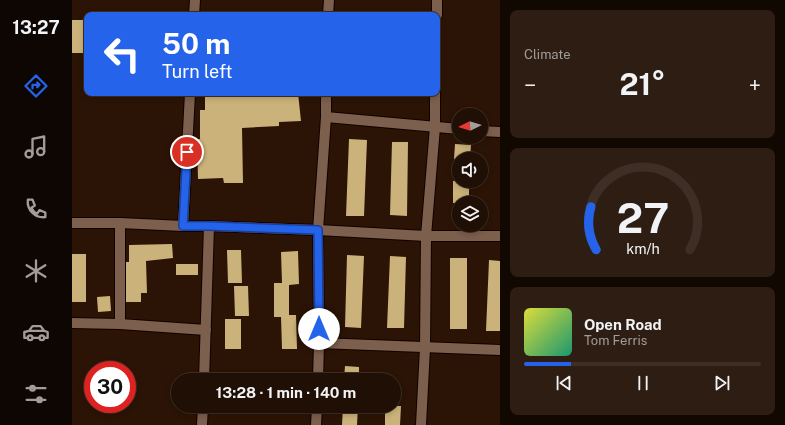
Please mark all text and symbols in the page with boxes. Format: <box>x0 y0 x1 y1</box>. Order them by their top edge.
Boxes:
text: 13:27 <box>12 17 60 38</box>
text: 50 m <box>162 27 230 60</box>
icon: left <box>96 28 148 80</box>
text: Climate <box>524 47 571 62</box>
text: Turn left <box>162 61 232 82</box>
text: 21° <box>619 66 666 102</box>
icon: directions <box>22 72 50 100</box>
text: − <box>524 72 536 98</box>
text: + <box>749 72 761 98</box>
north arrow <box>452 108 488 144</box>
map controls <box>452 108 488 232</box>
icon: music <box>22 133 50 161</box>
pin <box>170 135 204 169</box>
icon: arrive <box>176 141 198 163</box>
button: sound <box>452 152 488 188</box>
text: 27 <box>616 193 669 242</box>
icon: phone <box>22 195 50 223</box>
button: layers <box>452 196 488 232</box>
text: km/h <box>626 240 659 257</box>
icon: climate <box>22 257 50 285</box>
position arrow <box>298 308 340 350</box>
text: Open Road <box>584 316 662 333</box>
icon: car <box>22 318 50 346</box>
text: Tom Ferris <box>584 333 647 348</box>
speed limit sign: 30 <box>84 361 136 413</box>
icon: previous <box>553 372 575 394</box>
icon: pause <box>632 372 654 394</box>
icon: next <box>711 372 733 394</box>
icon: filters <box>22 380 50 408</box>
text: 13:28 · 1 min · 140 m <box>216 384 356 401</box>

